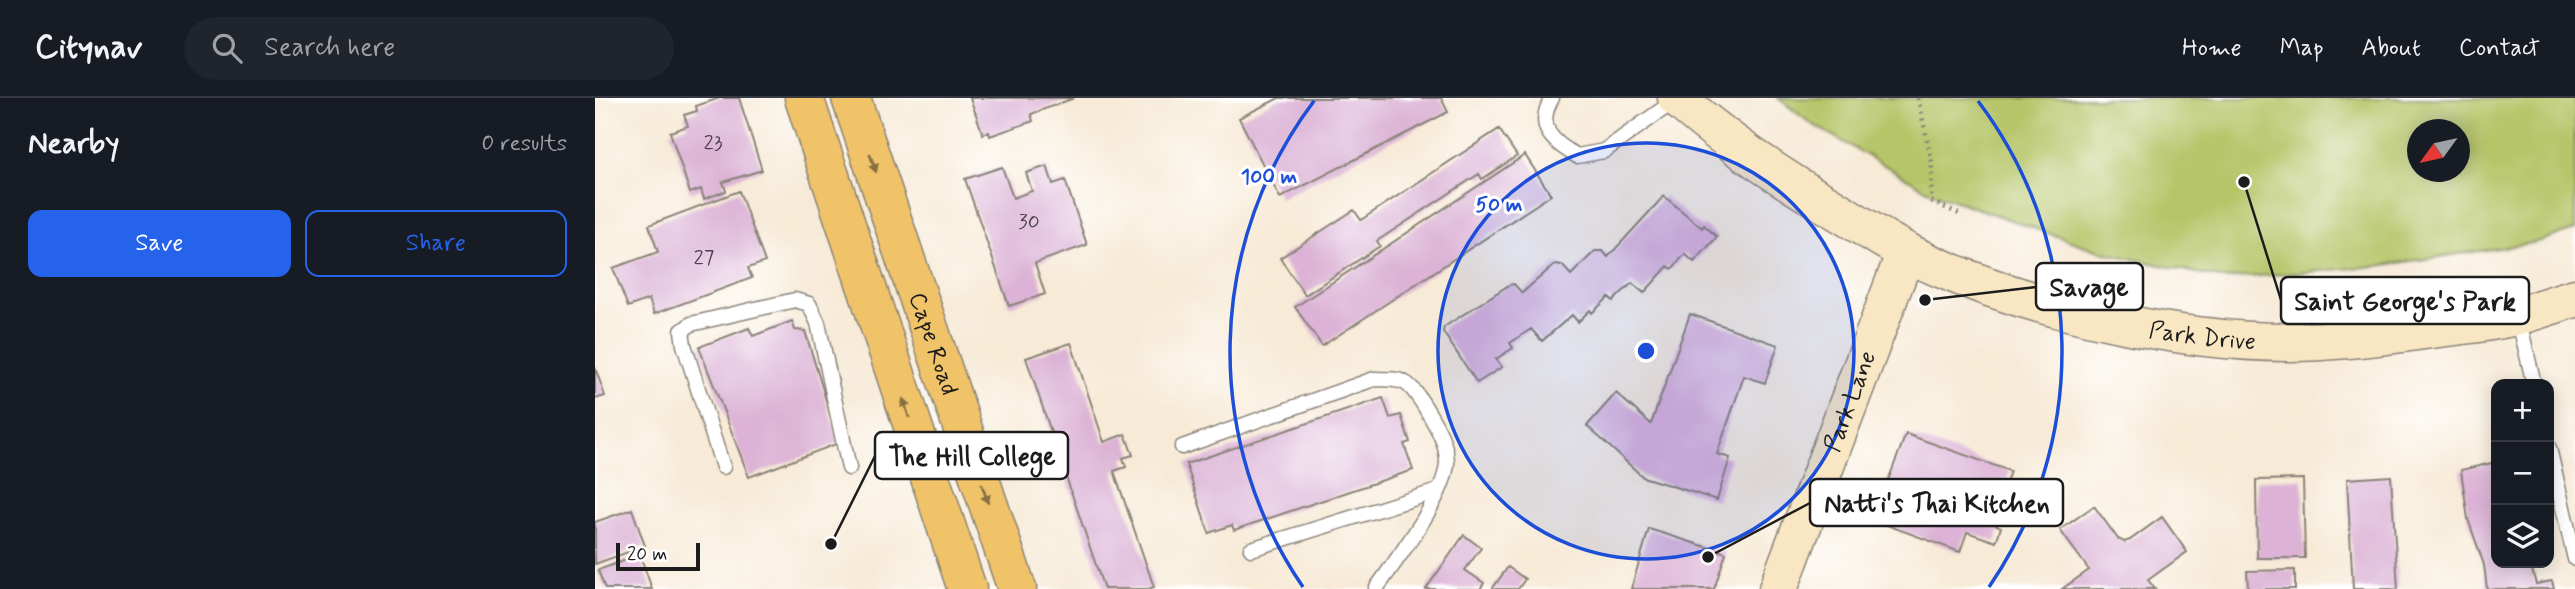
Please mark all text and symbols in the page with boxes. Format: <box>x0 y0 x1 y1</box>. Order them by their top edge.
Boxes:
search box <box>184 17 674 80</box>
text: Citynav <box>35 26 142 70</box>
icon: search <box>208 29 246 67</box>
text: Search here <box>264 31 395 65</box>
text: Home <box>2182 33 2242 64</box>
text: Map <box>2280 33 2324 64</box>
text: About <box>2362 33 2421 64</box>
text: Contact <box>2459 33 2540 64</box>
north arrow <box>2407 119 2470 182</box>
text: Nearby <box>28 124 119 163</box>
text: 0 results <box>481 129 567 159</box>
house number: 23 <box>703 129 723 157</box>
one-way arrow <box>868 152 879 173</box>
text: 100 m <box>1241 163 1297 191</box>
text: 50 m <box>1476 191 1523 219</box>
house number: 30 <box>1018 208 1040 236</box>
button: Save <box>28 210 291 277</box>
button: Share <box>305 210 567 277</box>
house number: 27 <box>694 244 714 272</box>
callout: Savage <box>2036 263 2143 310</box>
text: Savage <box>2050 272 2128 309</box>
callout: Saint George's Park <box>2281 277 2529 324</box>
text: Saint George's Park <box>2294 286 2516 323</box>
street label: Cape Road <box>901 288 964 399</box>
street label: Park Drive <box>2147 315 2257 358</box>
centre of rings <box>1634 339 1658 363</box>
street label: Park Lane <box>1818 347 1884 457</box>
map controls <box>2491 379 2554 568</box>
button: + <box>2491 379 2554 442</box>
one-way arrow <box>901 397 911 418</box>
callout: The Hill College <box>875 432 1068 479</box>
text: The Hill College <box>889 441 1056 478</box>
button: − <box>2491 442 2554 505</box>
callout: Natti's Thai Kitchen <box>1810 479 2063 526</box>
one-way arrow <box>980 484 991 505</box>
text: Natti's Thai Kitchen <box>1824 488 2050 522</box>
button: layers <box>2491 505 2554 568</box>
scale bar <box>616 540 700 572</box>
text: 20 m <box>627 542 667 567</box>

